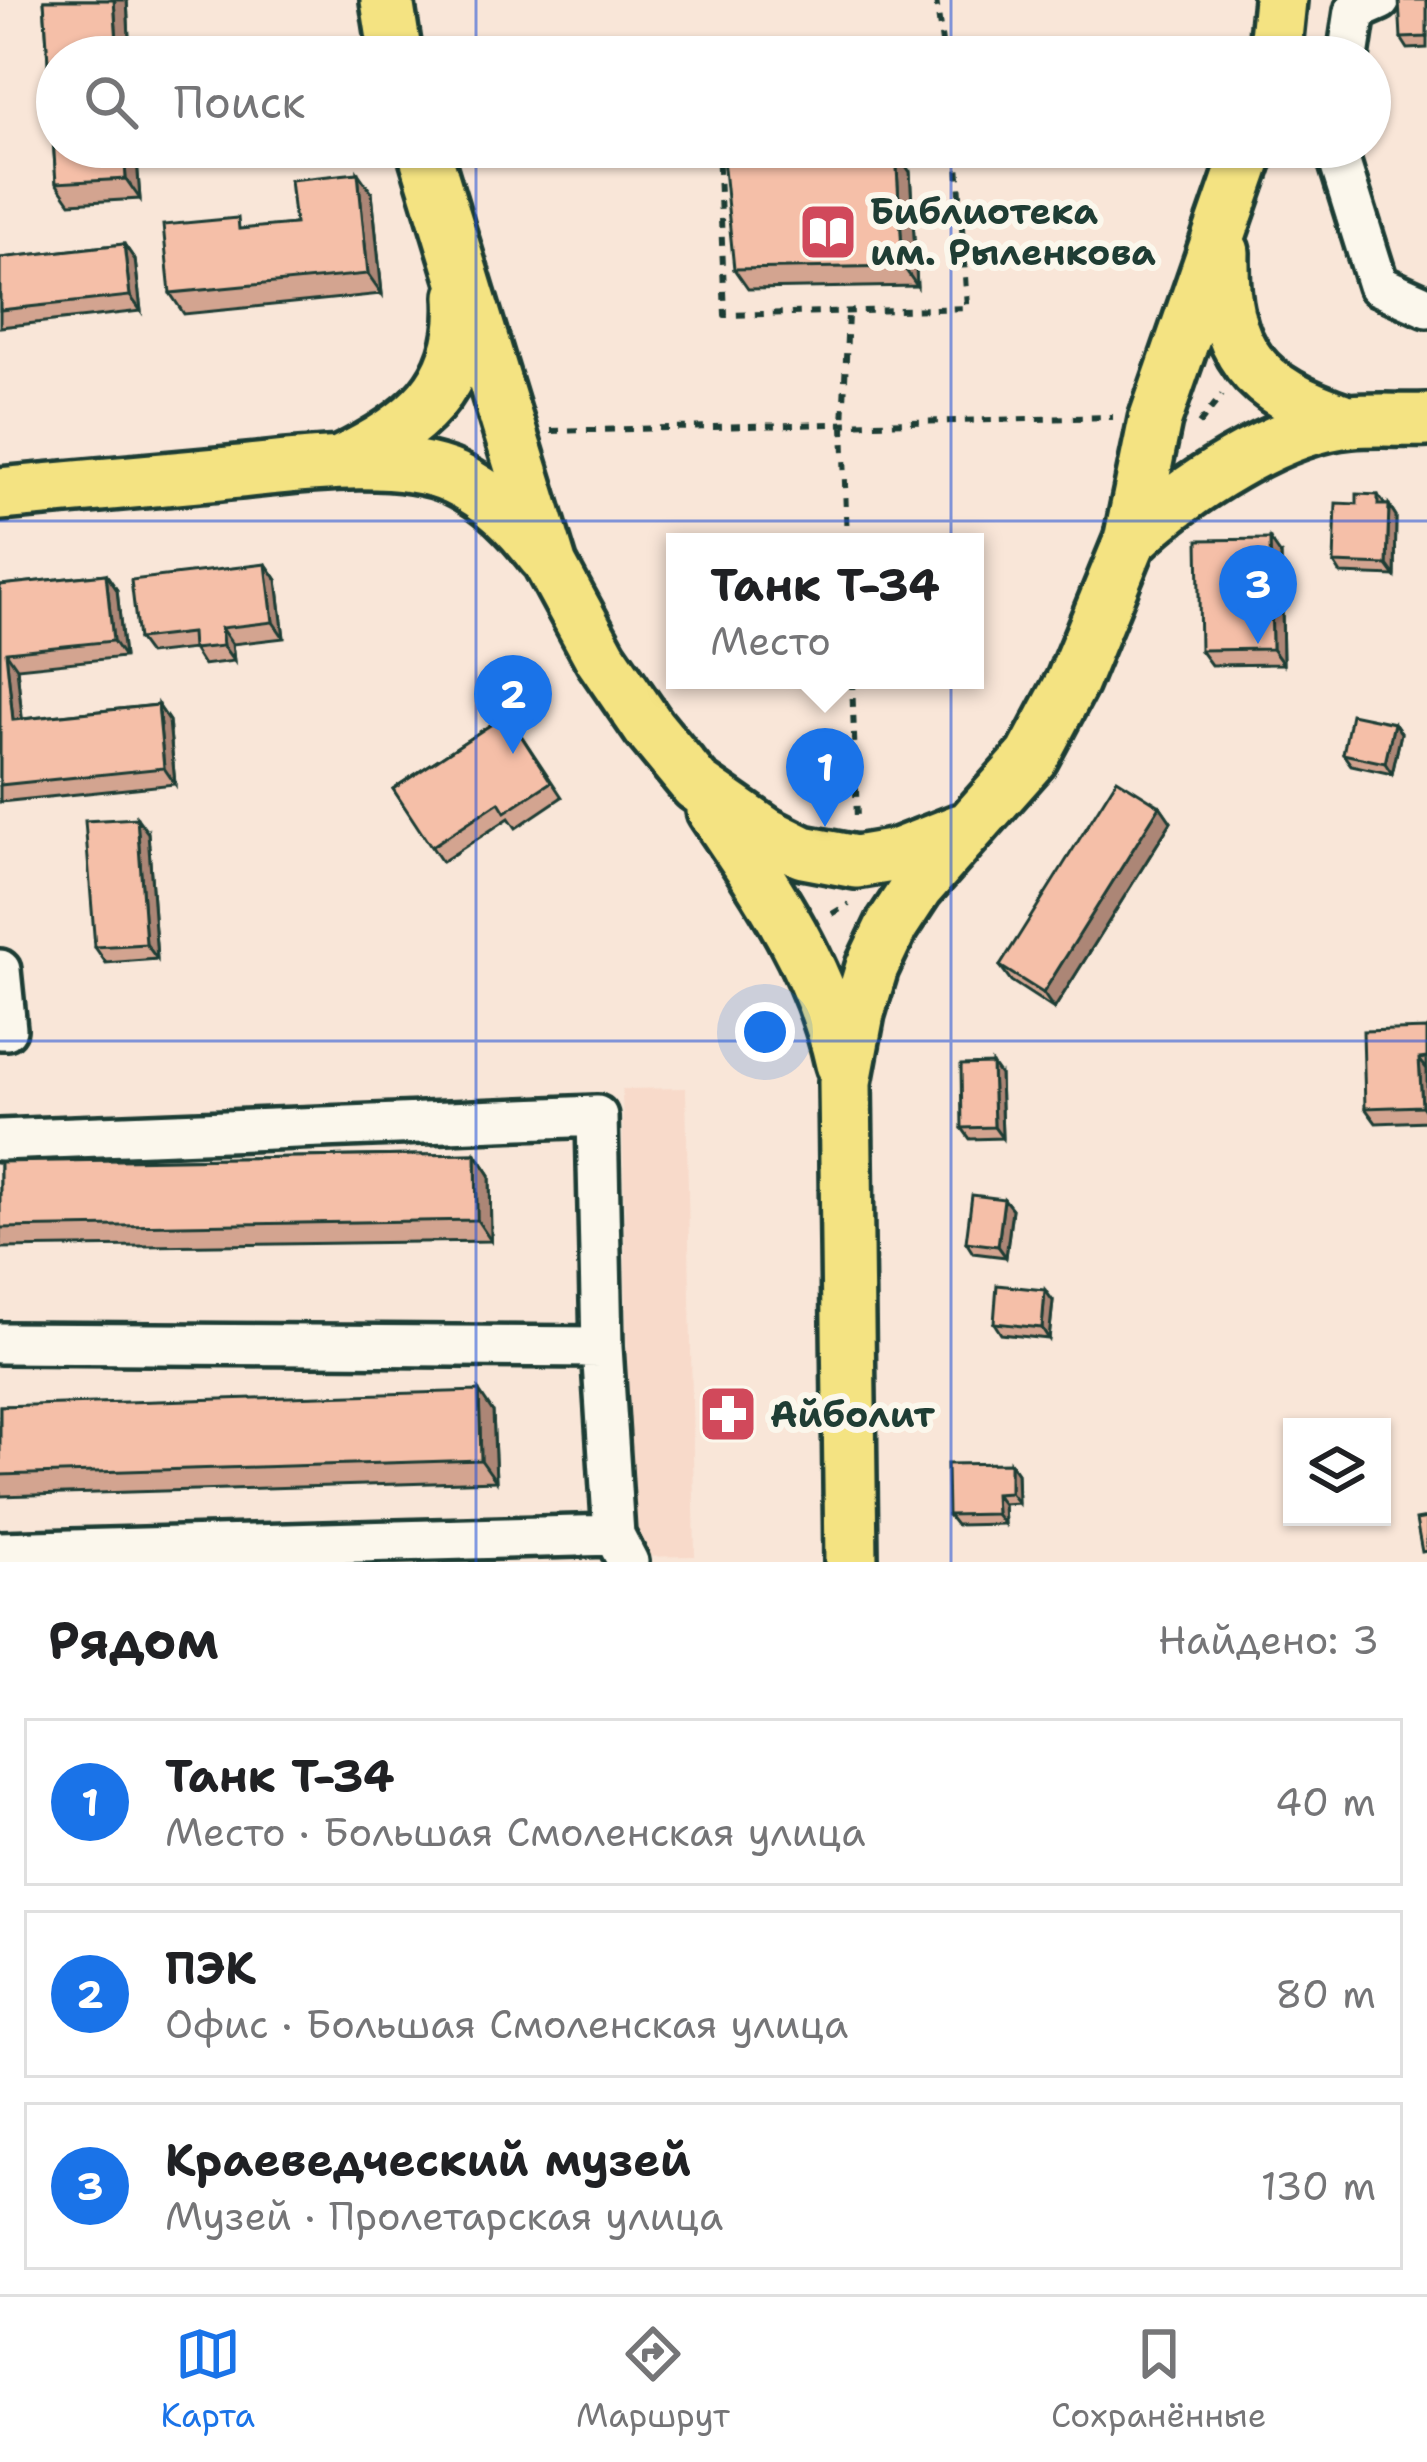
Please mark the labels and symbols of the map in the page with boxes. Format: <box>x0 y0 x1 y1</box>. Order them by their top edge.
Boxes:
place label: Библиотека им. Рыленкова <box>870 187 1156 277</box>
library icon: Библиотека им. Рыленкова <box>797 201 859 263</box>
pin: 3 <box>1219 545 1297 644</box>
pin: 2 <box>474 655 552 754</box>
pin: 1 <box>786 728 864 827</box>
your location <box>735 1002 795 1062</box>
pharmacy icon: Айболит <box>697 1383 759 1445</box>
place label: Айболит <box>770 1390 935 1439</box>

